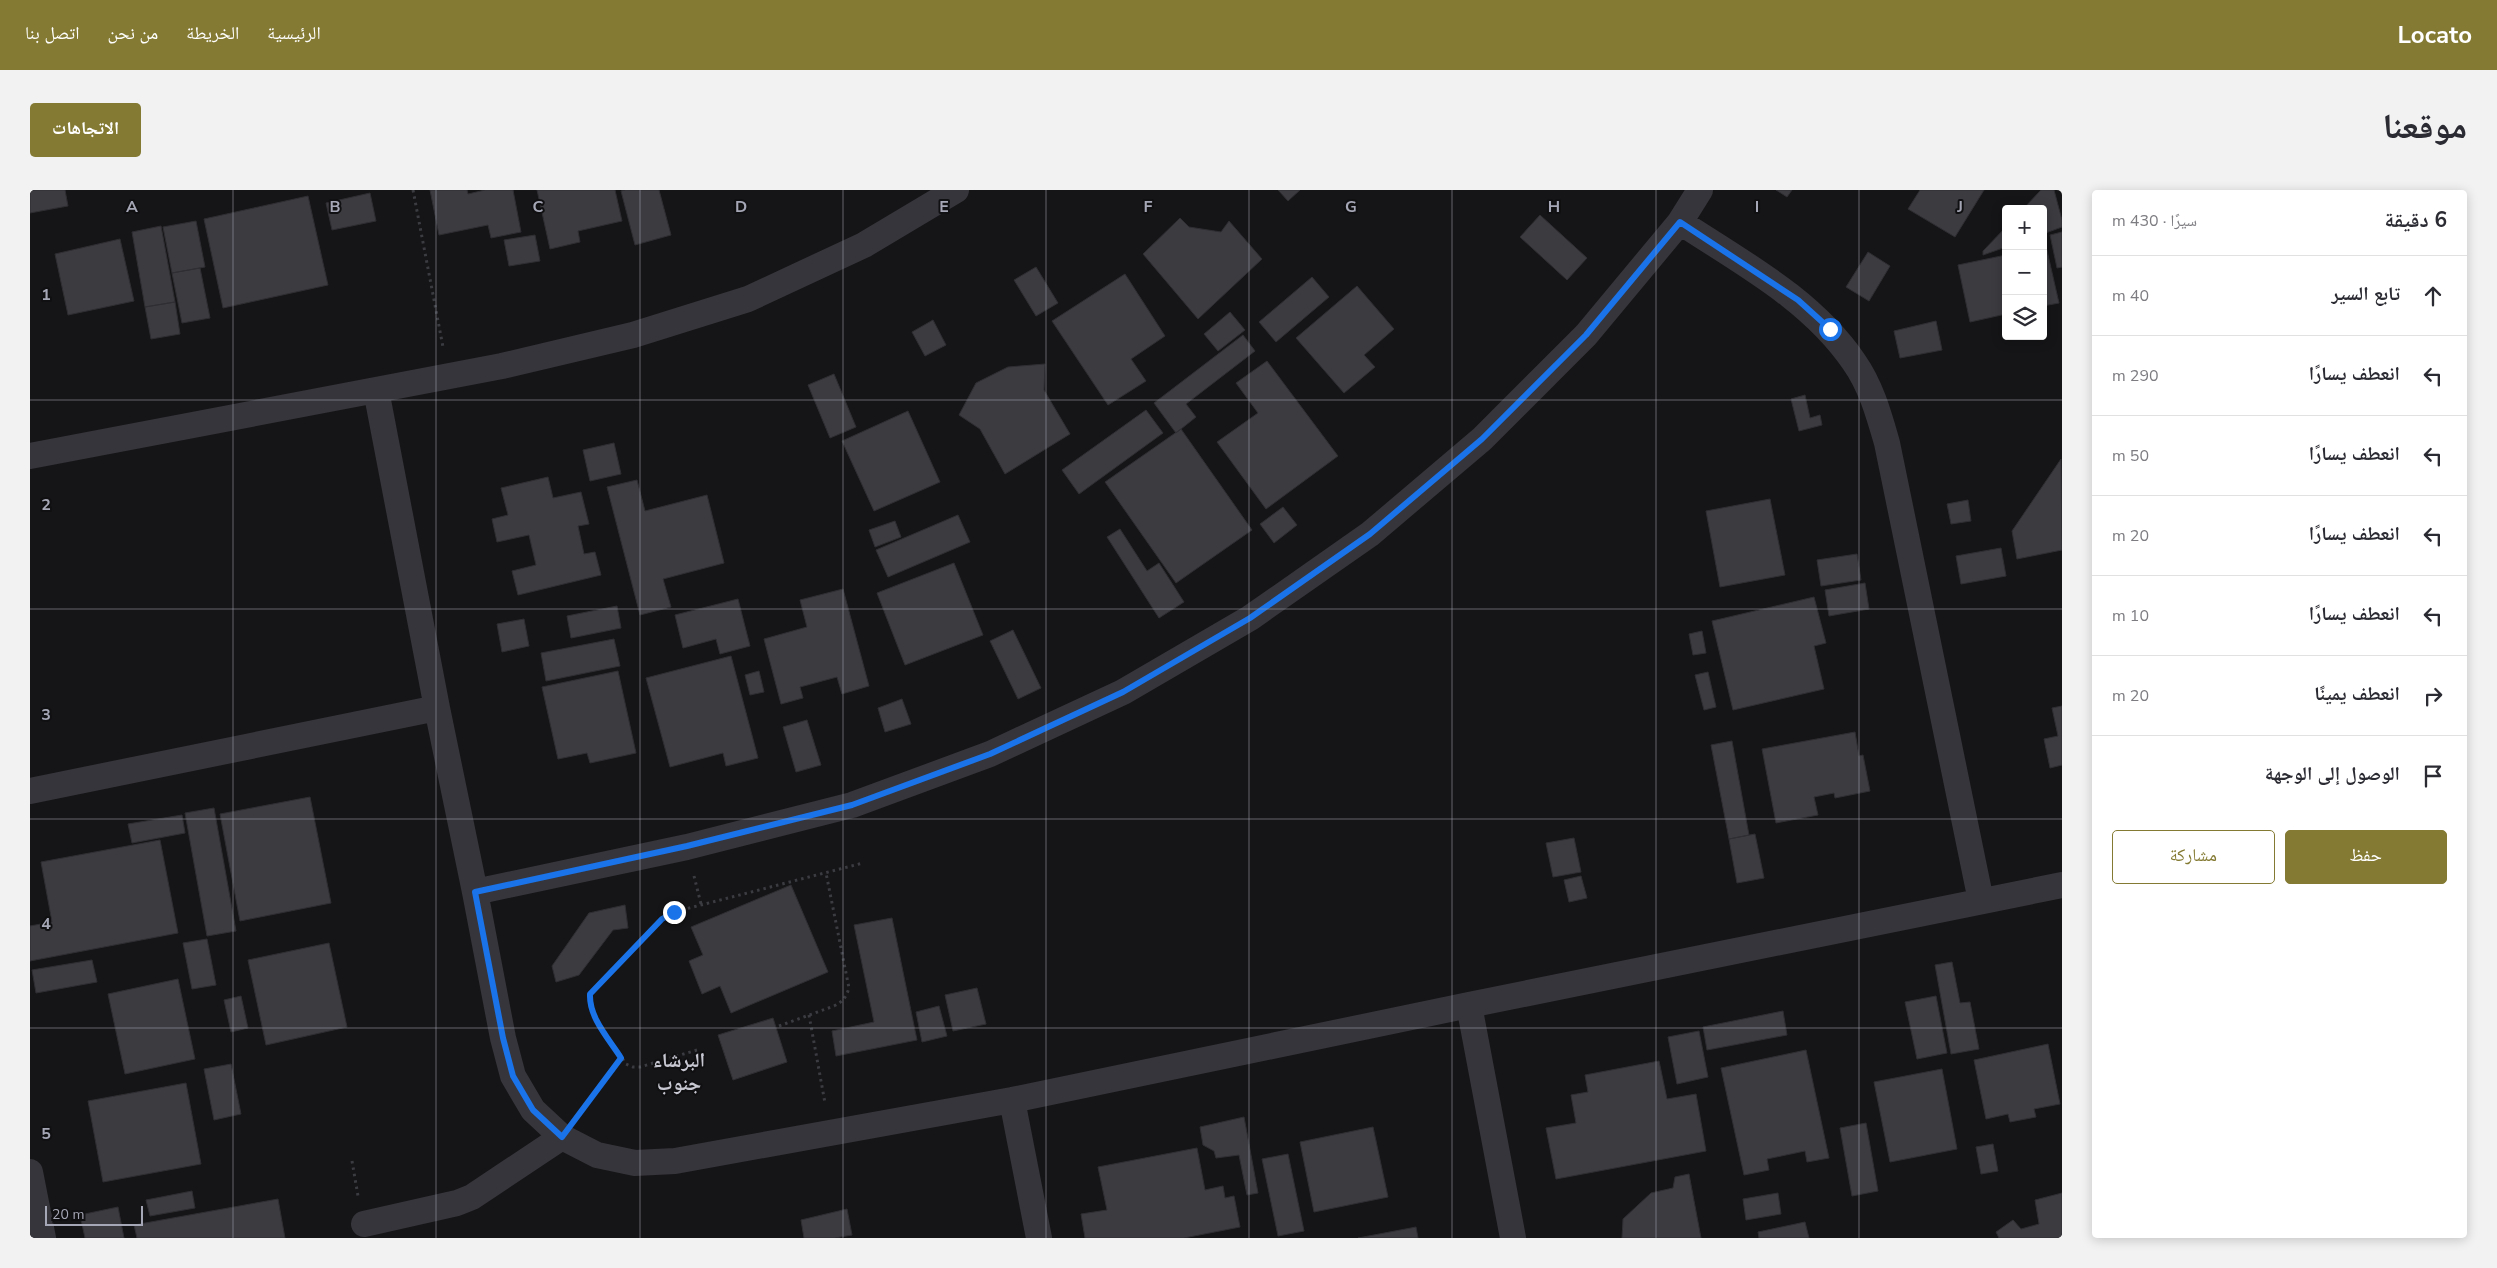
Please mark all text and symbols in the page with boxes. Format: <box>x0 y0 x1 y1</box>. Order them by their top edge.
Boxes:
text: Locato <box>2398 19 2472 51</box>
text: اتصل بنا <box>25 21 80 45</box>
text: من نحن <box>108 21 158 45</box>
text: الخريطة <box>186 21 239 45</box>
text: الرئيسية <box>267 21 321 45</box>
button: الاتجاهات <box>30 103 141 157</box>
text: موقعنا <box>2382 103 2467 150</box>
text: A <box>126 196 138 218</box>
text: B <box>329 196 341 218</box>
text: C <box>533 196 544 218</box>
text: D <box>735 196 747 218</box>
text: E <box>939 196 949 218</box>
text: F <box>1144 196 1153 218</box>
text: G <box>1345 196 1357 218</box>
text: H <box>1548 196 1560 218</box>
text: I <box>1755 196 1759 218</box>
text: J <box>1956 196 1963 218</box>
map controls <box>2002 205 2047 340</box>
button: + <box>2002 205 2047 250</box>
text: 6 دقيقة <box>2385 206 2447 234</box>
text: سيرًا · 430 m <box>2112 210 2197 232</box>
button: − <box>2002 250 2047 295</box>
text: تابع السير <box>2331 281 2400 307</box>
icon: ahead <box>2419 282 2447 310</box>
text: 1 <box>41 284 51 306</box>
text: 40 m <box>2112 285 2149 307</box>
button: layers <box>2002 295 2047 340</box>
route start <box>1819 318 1842 341</box>
text: انعطف يسارًا <box>2309 361 2400 387</box>
icon: left <box>2419 362 2447 390</box>
text: 290 m <box>2112 365 2159 387</box>
text: انعطف يسارًا <box>2309 441 2400 467</box>
icon: left <box>2419 442 2447 470</box>
text: 50 m <box>2112 445 2149 467</box>
text: 2 <box>41 494 51 516</box>
text: انعطف يسارًا <box>2309 521 2400 547</box>
icon: left <box>2419 522 2447 550</box>
text: 20 m <box>2112 525 2149 547</box>
text: انعطف يسارًا <box>2309 601 2400 627</box>
icon: left <box>2419 602 2447 630</box>
text: 10 m <box>2112 605 2149 627</box>
text: انعطف يمينًا <box>2314 681 2400 707</box>
icon: right <box>2419 682 2447 710</box>
text: 20 m <box>2112 685 2149 707</box>
text: 3 <box>41 704 51 726</box>
text: الوصول إلى الوجهة <box>2265 761 2400 787</box>
icon: arrive <box>2419 762 2447 790</box>
button: مشاركة <box>2112 830 2275 884</box>
button: حفظ <box>2285 830 2447 884</box>
route end <box>663 901 686 924</box>
text: 4 <box>41 913 51 935</box>
district label: البرشاء جنوب <box>653 1047 705 1097</box>
text: 5 <box>41 1123 51 1145</box>
scale bar <box>45 1203 142 1226</box>
text: 20 m <box>52 1205 84 1224</box>

